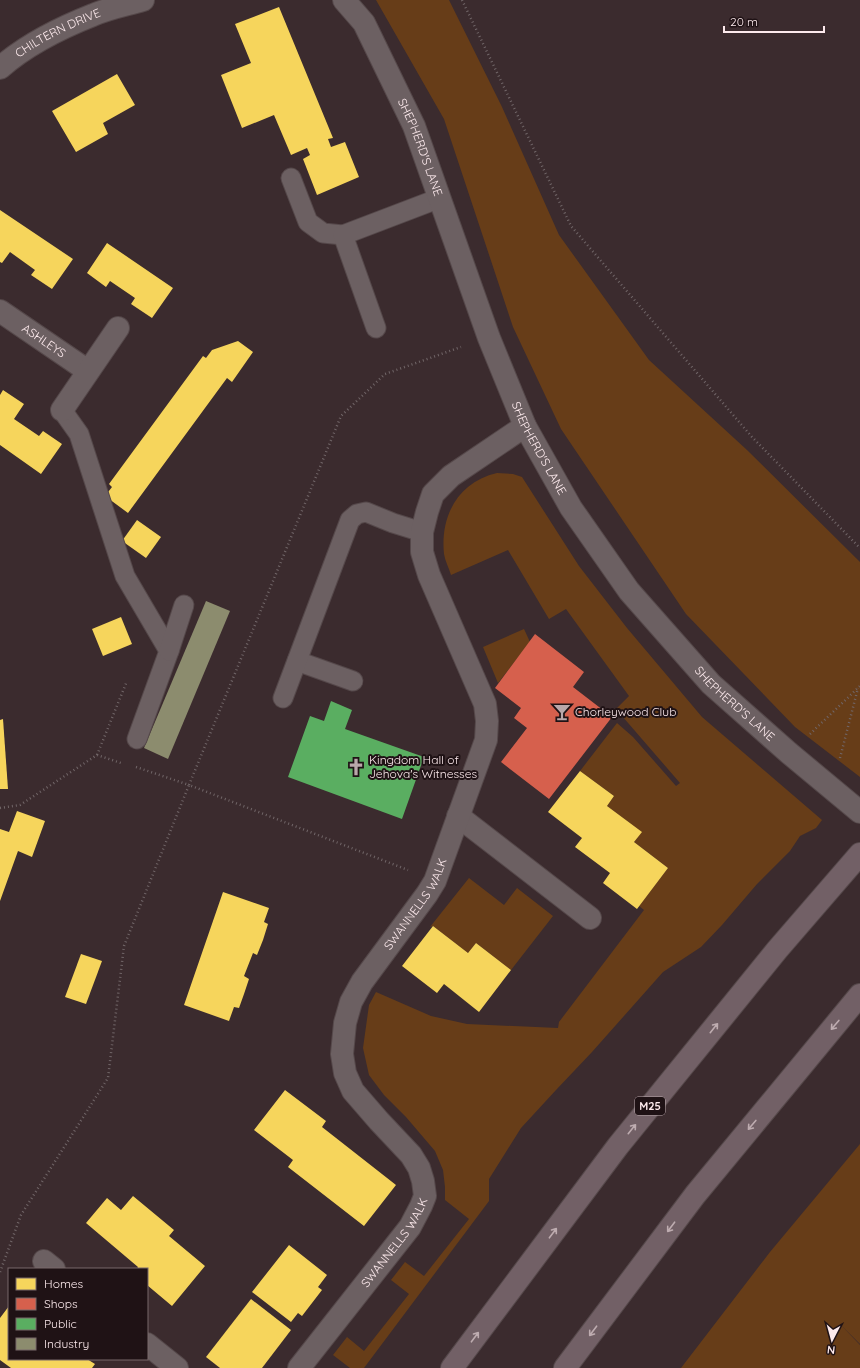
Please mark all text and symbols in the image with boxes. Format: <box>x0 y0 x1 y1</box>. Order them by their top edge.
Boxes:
street label: CHILTERN DRIVE <box>12 5 103 61</box>
scale bar <box>724 8 824 34</box>
text: 20 m <box>730 14 758 29</box>
street label: SHEPHERD'S LANE <box>395 96 446 198</box>
street label: ASHLEYS <box>19 320 69 361</box>
street label: SHEPHERD'S LANE <box>509 399 570 498</box>
street label: SHEPHERD'S LANE <box>692 663 778 744</box>
bar icon: Chorleywood Club <box>552 702 572 722</box>
place label: Chorleywood Club <box>575 704 676 719</box>
place label: Kingdom Hall of Jehova's Witnesses <box>369 752 477 781</box>
church icon: Kingdom Hall of Jehova's Witnesses <box>346 757 366 777</box>
street label: SWANNELLS WALK <box>380 856 450 953</box>
one-way arrow <box>831 1020 840 1031</box>
one-way arrow <box>709 1023 718 1034</box>
road number: M25 <box>635 1097 665 1115</box>
one-way arrow <box>748 1120 757 1131</box>
one-way arrow <box>627 1123 636 1134</box>
street label: SWANNELLS WALK <box>357 1195 431 1290</box>
one-way arrow <box>667 1221 675 1232</box>
one-way arrow <box>549 1227 557 1238</box>
legend <box>8 1268 148 1360</box>
text: Homes <box>44 1276 84 1291</box>
text: Shops <box>44 1296 78 1311</box>
text: Public <box>44 1316 77 1331</box>
north arrow <box>812 1320 852 1360</box>
one-way arrow <box>589 1325 597 1336</box>
one-way arrow <box>471 1331 480 1342</box>
text: Industry <box>44 1336 89 1351</box>
text: N <box>826 1343 836 1357</box>

